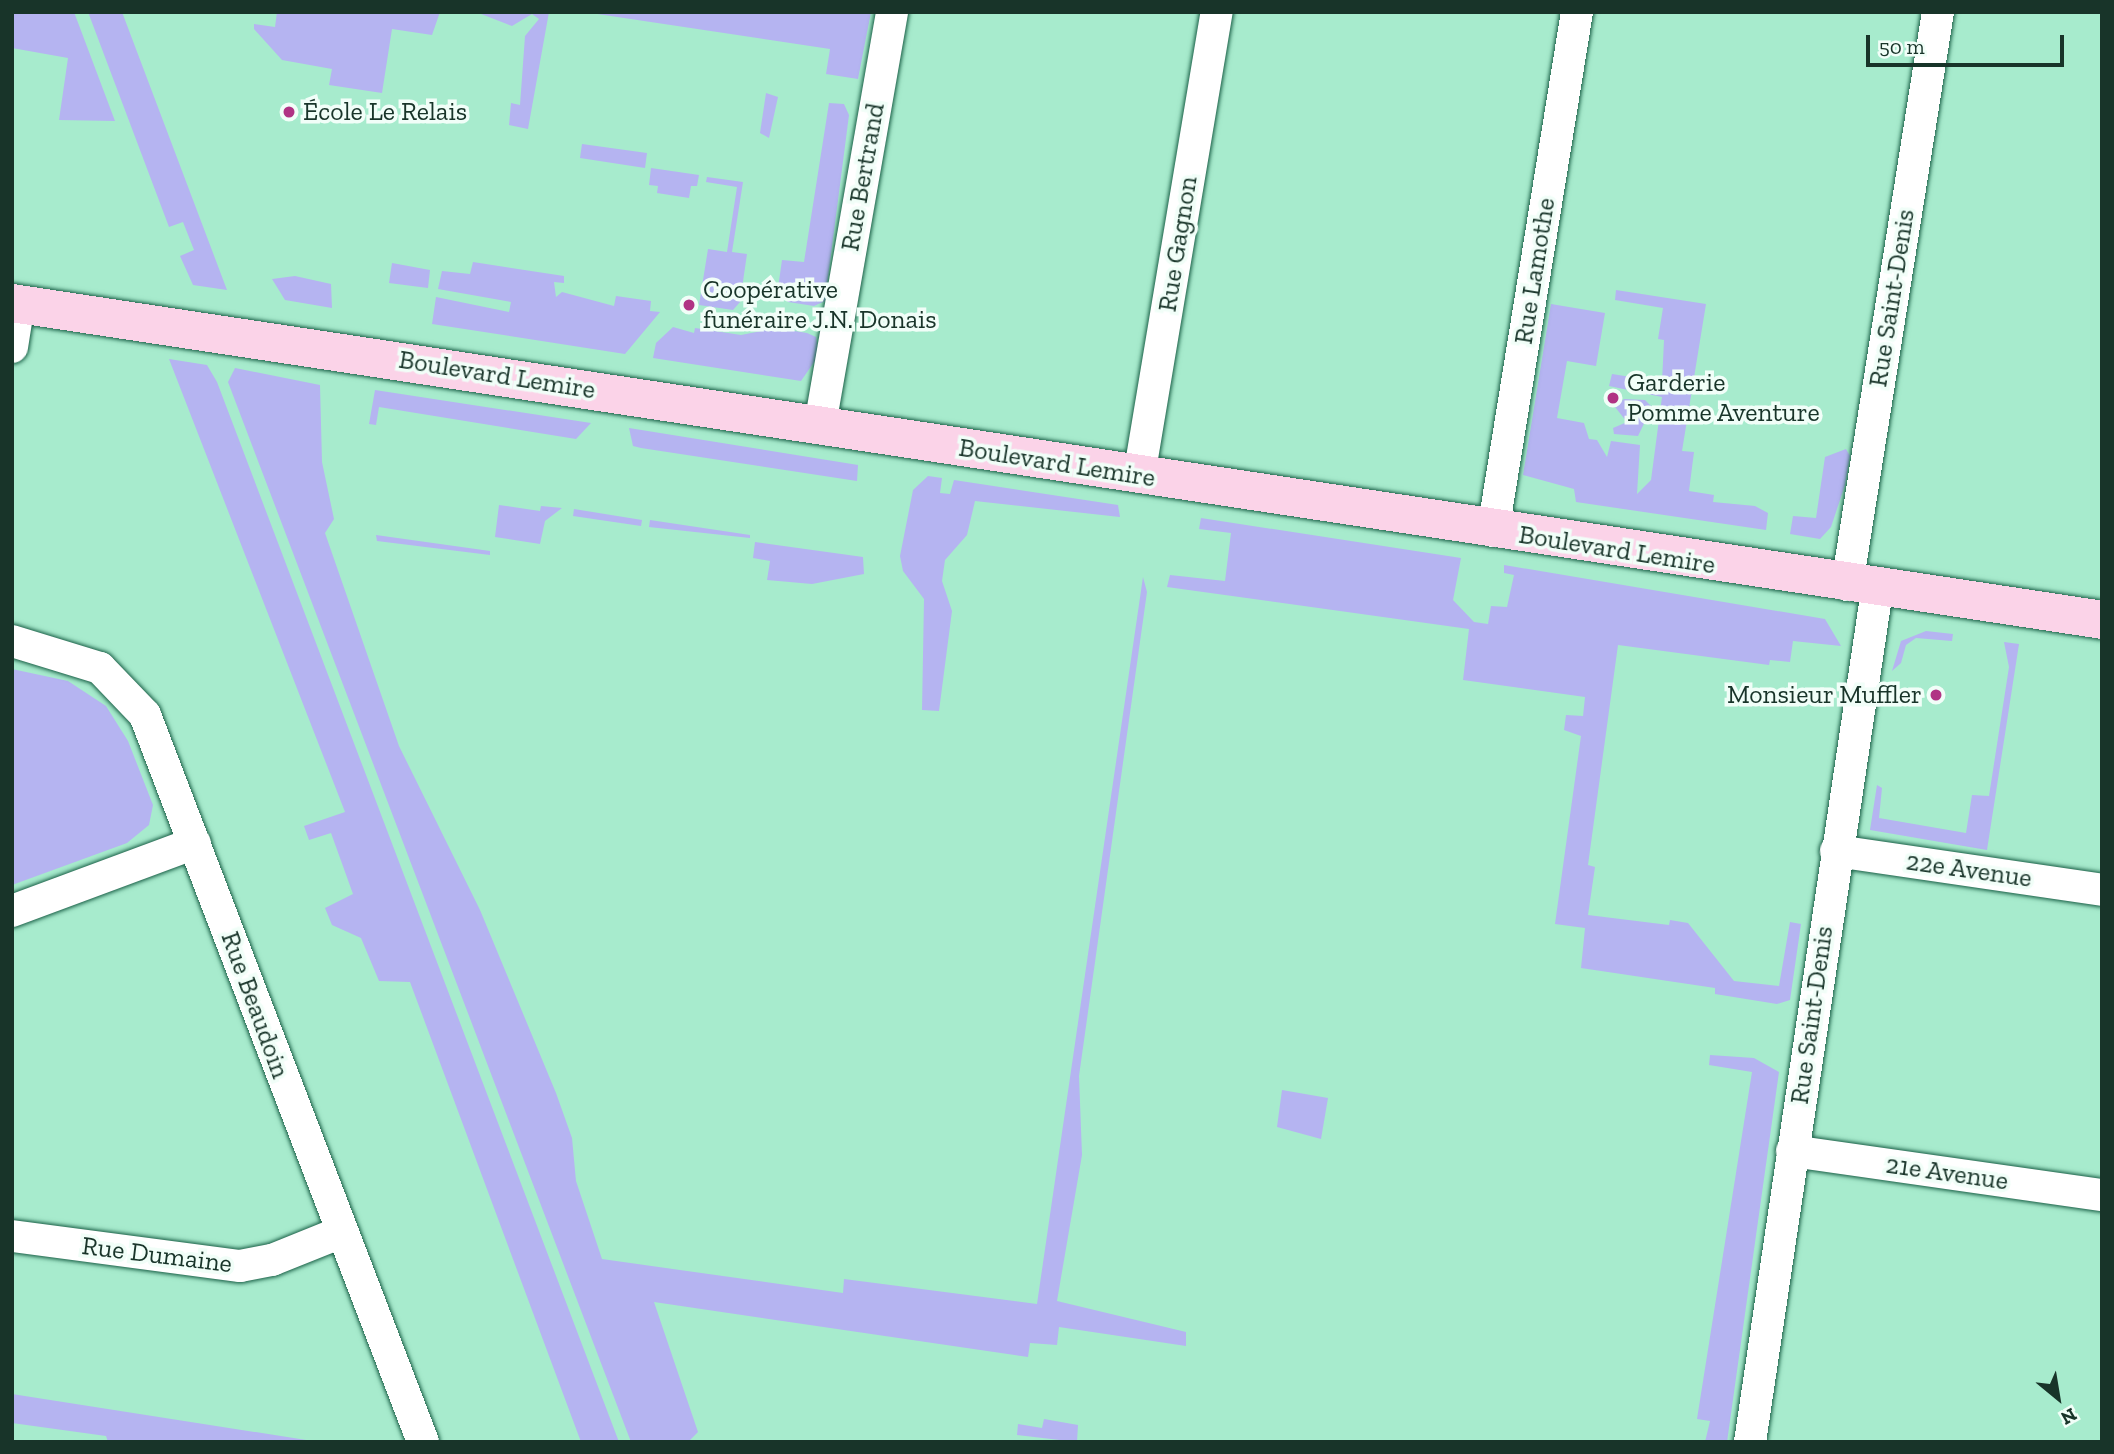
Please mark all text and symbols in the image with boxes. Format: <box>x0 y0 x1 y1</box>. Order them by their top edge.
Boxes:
scale bar <box>1869 21 2067 65</box>
text: 50 m <box>1879 34 1925 59</box>
place label: École Le Relais <box>303 96 467 128</box>
street label: Rue Bertrand <box>835 100 891 254</box>
marker: École Le Relais <box>281 104 297 120</box>
street label: Rue Gagnon <box>1152 174 1204 314</box>
street label: Rue Lamothe <box>1508 196 1562 346</box>
street label: Rue Saint-Denis <box>1863 207 1921 389</box>
place label: Coopérative funéraire J.N. Donais <box>703 274 937 336</box>
marker: Coopérative funéraire J.N. Donais <box>681 297 697 313</box>
street label: Boulevard Lemire <box>397 344 597 406</box>
place label: Garderie Pomme Aventure <box>1627 367 1821 428</box>
marker: Garderie Pomme Aventure <box>1605 390 1621 406</box>
street label: Boulevard Lemire <box>957 432 1157 494</box>
street label: Boulevard Lemire <box>1517 519 1717 581</box>
place label: Monsieur Muffler <box>1727 679 1922 711</box>
marker: Monsieur Muffler <box>1928 687 1944 703</box>
street label: 22e Avenue <box>1904 846 2034 894</box>
street label: Rue Saint-Denis <box>1784 924 1840 1106</box>
street label: Rue Beaudoin <box>214 927 296 1083</box>
street label: 21e Avenue <box>1883 1149 2011 1197</box>
street label: Rue Dumaine <box>80 1230 234 1280</box>
north arrow <box>2023 1363 2093 1433</box>
text: N <box>2057 1403 2081 1430</box>

